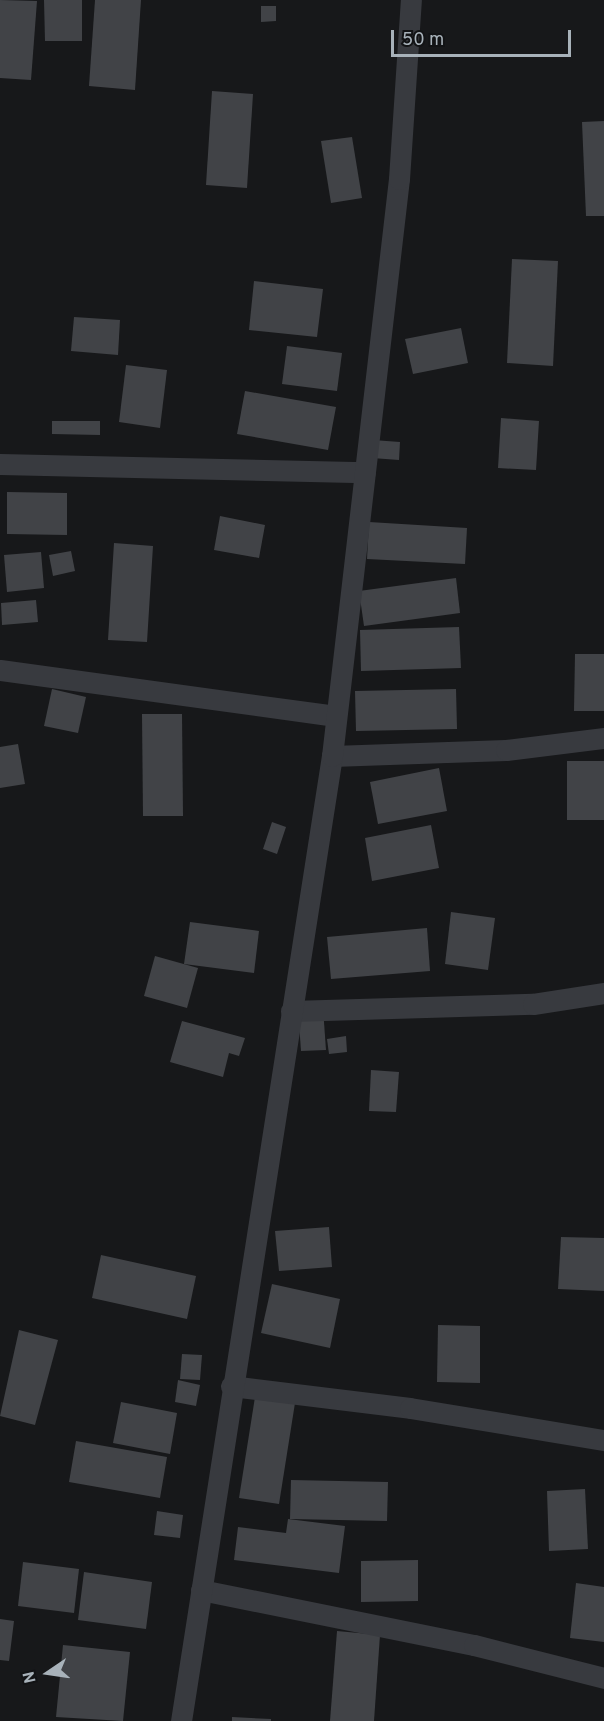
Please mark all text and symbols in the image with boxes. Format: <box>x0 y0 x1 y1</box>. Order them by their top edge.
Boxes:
scale bar <box>394 18 574 56</box>
text: 50 m <box>402 29 444 52</box>
north arrow <box>18 1643 78 1703</box>
text: N <box>19 1669 41 1685</box>

